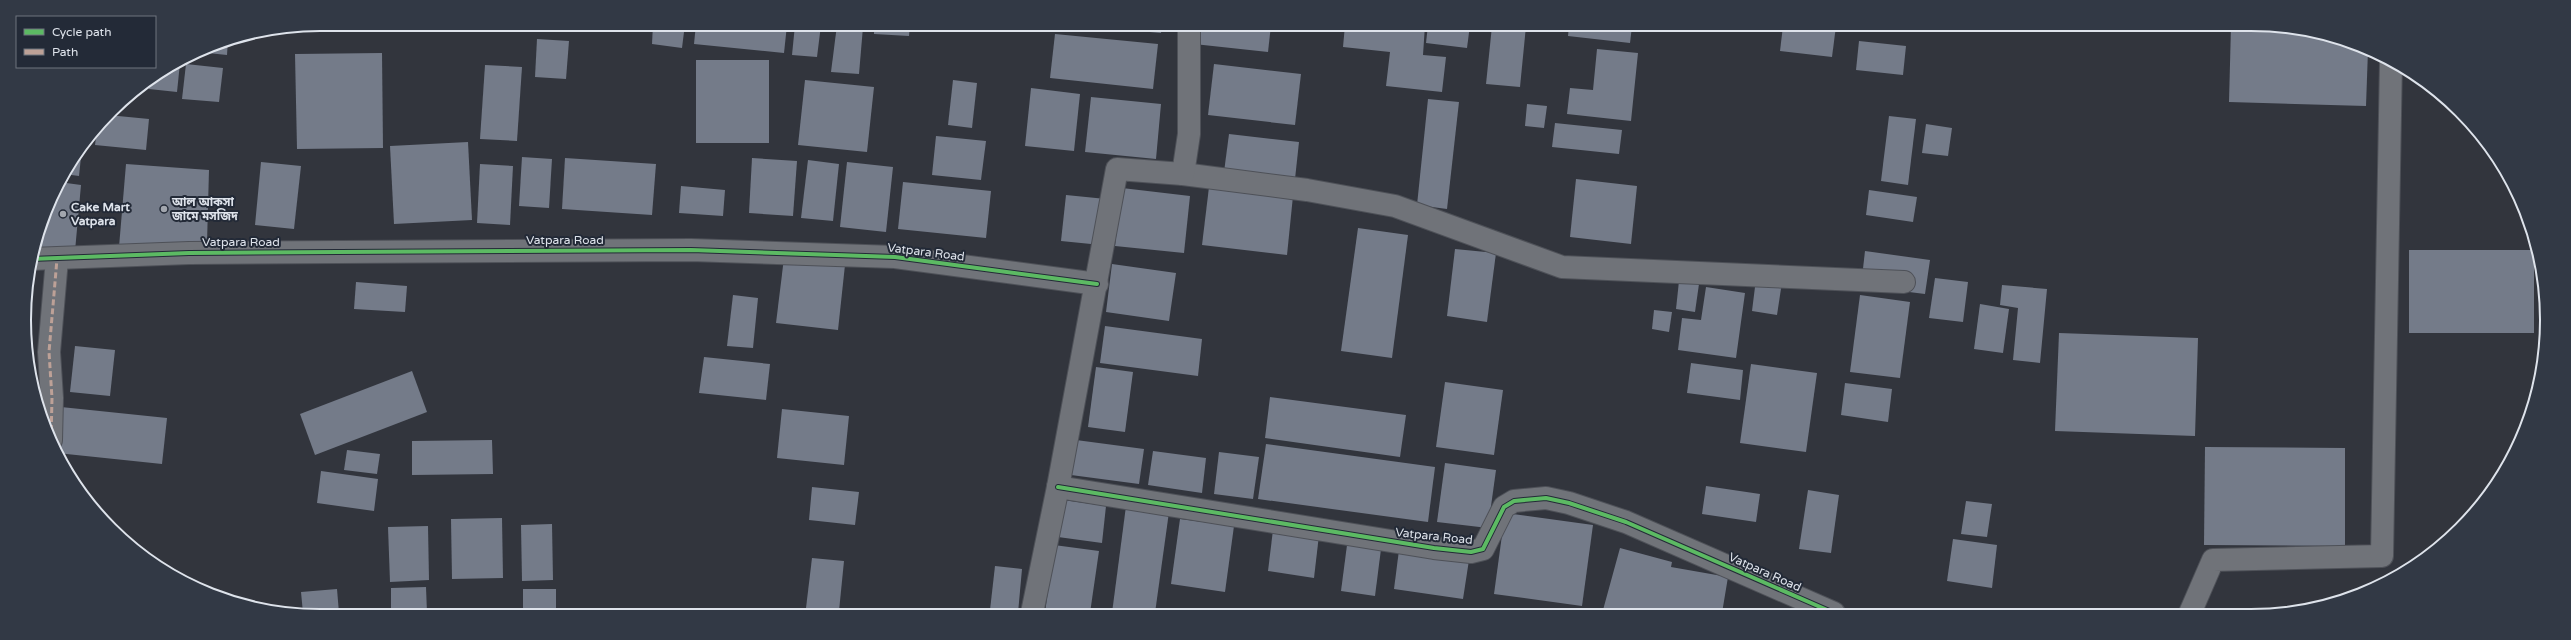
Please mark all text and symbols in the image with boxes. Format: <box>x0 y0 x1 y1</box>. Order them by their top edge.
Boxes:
legend <box>16 16 156 68</box>
text: Cycle path <box>52 25 111 39</box>
text: Path <box>52 45 78 59</box>
place label: আল আকসা জামে মসজিদ <box>171 195 238 223</box>
place label: Cake Mart Vatpara <box>71 200 130 229</box>
marker: আল আকসা জামে মসজিদ <box>159 204 169 214</box>
marker: Cake Mart Vatpara <box>58 209 68 219</box>
street label: Vatpara Road <box>526 233 604 247</box>
street label: Vatpara Road <box>202 235 280 249</box>
street label: Vatpara Road <box>887 240 965 264</box>
street label: Vatpara Road <box>1395 525 1473 547</box>
street label: Vatpara Road <box>1727 550 1803 594</box>

